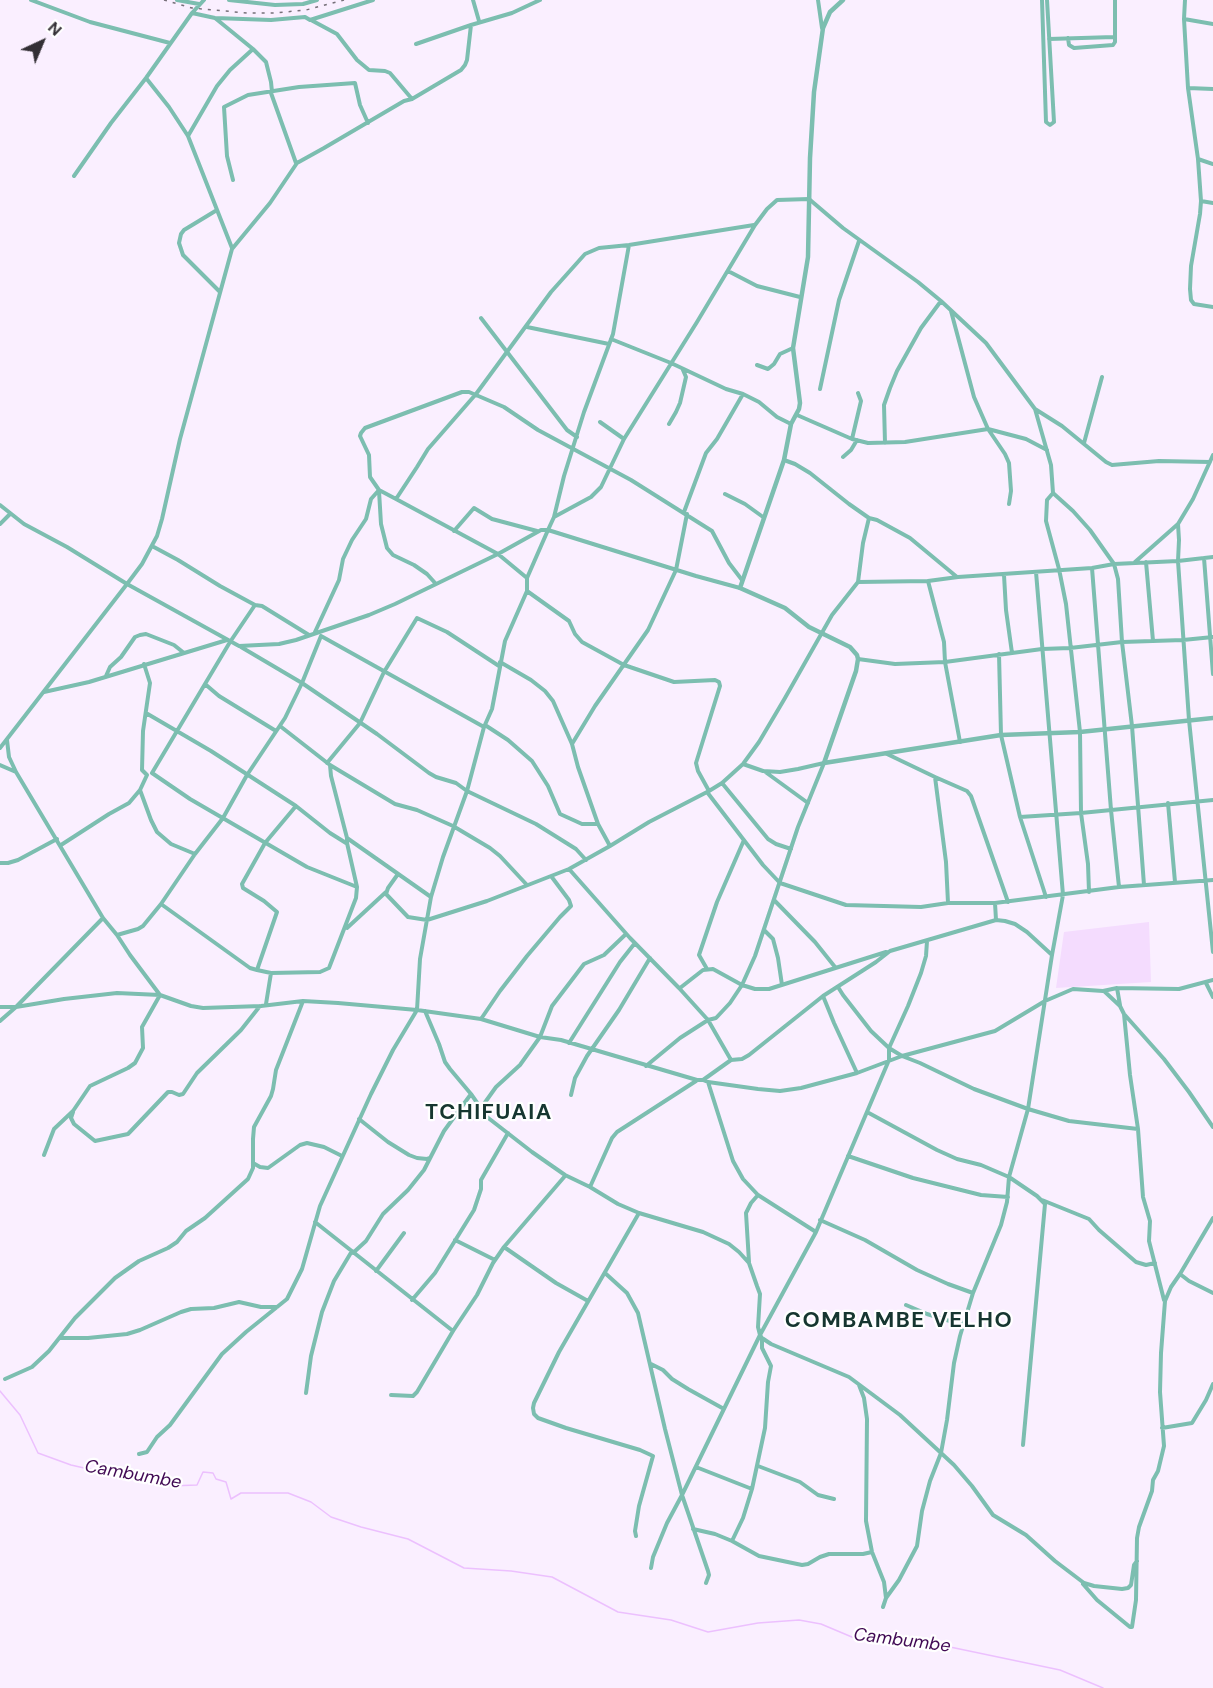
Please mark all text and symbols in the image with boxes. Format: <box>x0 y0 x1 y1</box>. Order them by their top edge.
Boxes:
north arrow <box>12 12 72 72</box>
text: N <box>43 17 66 40</box>
district label: TCHIFUAIA <box>425 1100 553 1126</box>
district label: COMBAMBE VELHO <box>785 1308 1013 1334</box>
water label: Cambumbe <box>83 1456 183 1494</box>
water label: Cambumbe <box>852 1624 952 1658</box>

